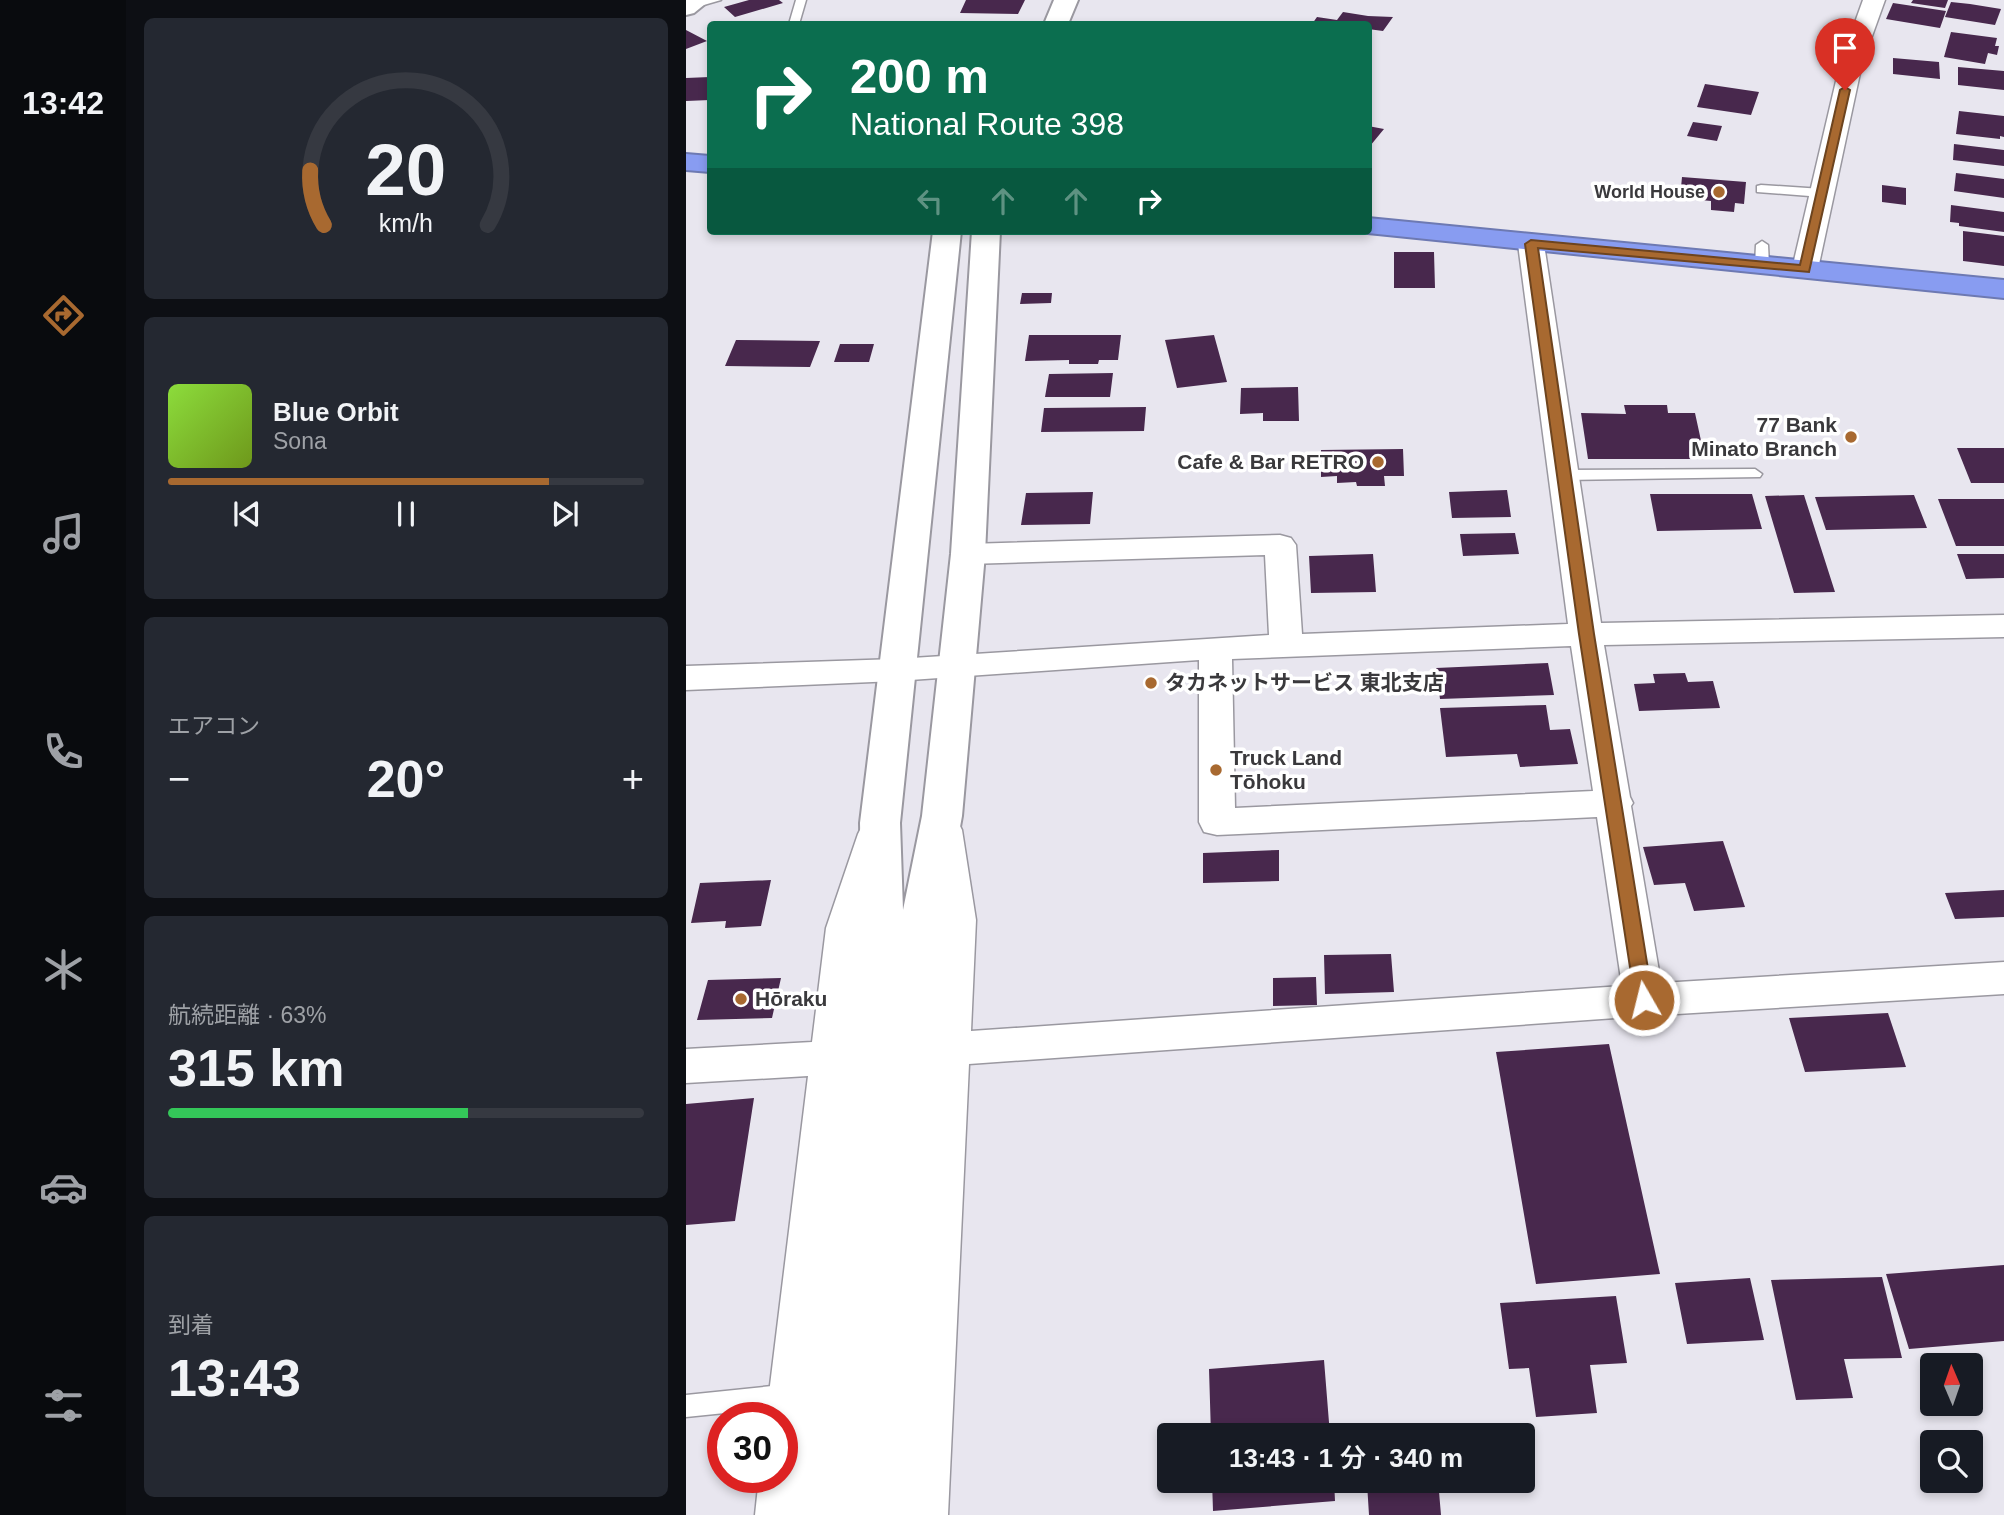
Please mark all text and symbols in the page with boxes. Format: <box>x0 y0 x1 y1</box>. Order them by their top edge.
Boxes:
pin <box>1815 18 1875 90</box>
icon: arrive <box>1826 29 1864 67</box>
icon: right <box>735 49 826 140</box>
text: 200 m <box>850 49 989 103</box>
text: 13:42 <box>22 85 104 121</box>
text: National Route 398 <box>850 106 1124 142</box>
text: 20 <box>366 129 446 210</box>
icon: left <box>911 182 949 220</box>
icon: ahead <box>984 182 1022 220</box>
icon: ahead <box>1057 182 1095 220</box>
icon: right <box>1130 182 1168 220</box>
place label: World House <box>1594 182 1705 202</box>
marker: World House <box>1711 184 1727 200</box>
text: km/h <box>379 209 433 237</box>
icon: directions <box>39 291 88 340</box>
text: Blue Orbit <box>273 397 399 427</box>
place label: 77 Bank Minato Branch <box>1691 413 1837 460</box>
text: Sona <box>273 428 327 454</box>
marker: 77 Bank Minato Branch <box>1843 429 1859 445</box>
place label: Cafe & Bar RETRO <box>1177 450 1364 473</box>
marker: Cafe & Bar RETRO <box>1370 454 1386 470</box>
icon: previous <box>228 495 266 533</box>
icon: pause <box>387 495 425 533</box>
icon: next <box>546 495 584 533</box>
icon: music <box>39 509 88 558</box>
place label: タカネットサービス 東北支店 <box>1165 671 1444 694</box>
marker: タカネットサービス 東北支店 <box>1143 675 1159 691</box>
text: エアコン <box>168 713 260 739</box>
icon: phone <box>39 727 88 776</box>
place label: Truck Land Tōhoku <box>1230 746 1342 793</box>
text: 20° <box>367 750 445 808</box>
text: − <box>168 758 190 800</box>
text: + <box>622 758 644 800</box>
marker: Truck Land Tōhoku <box>1208 762 1224 778</box>
icon: climate <box>39 945 88 994</box>
position arrow <box>1607 963 1681 1037</box>
place label: Hōraku <box>755 987 827 1010</box>
marker: Hōraku <box>733 991 749 1007</box>
text: 航続距離 · 63% <box>168 1002 326 1028</box>
text: 315 km <box>168 1039 344 1097</box>
icon: car <box>39 1163 88 1212</box>
text: 到着 <box>168 1312 214 1338</box>
text: 13:43 <box>168 1349 301 1407</box>
north arrow <box>1920 1353 1983 1416</box>
map controls <box>1920 1353 1983 1493</box>
icon: filters <box>39 1381 88 1430</box>
speed limit sign: 30 <box>707 1402 798 1493</box>
button: search <box>1920 1430 1983 1493</box>
text: 13:43 · 1 分 · 340 m <box>1229 1443 1463 1473</box>

